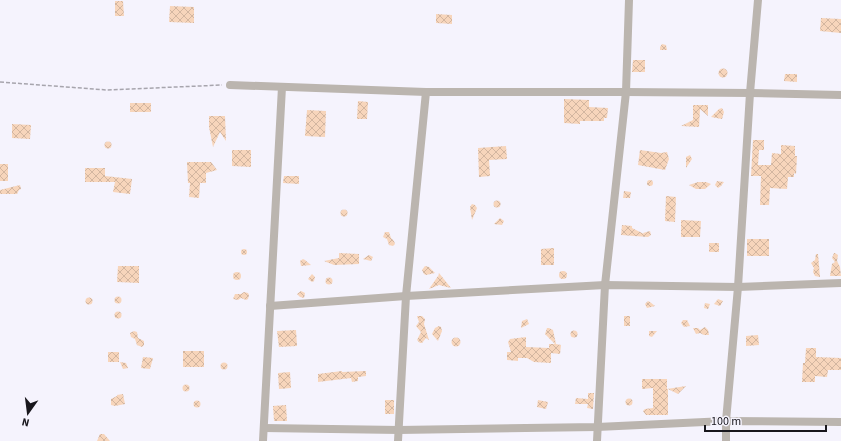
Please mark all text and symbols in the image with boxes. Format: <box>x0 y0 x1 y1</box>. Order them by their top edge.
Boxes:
north arrow <box>8 393 48 433</box>
scale bar <box>705 407 826 433</box>
text: 100 m <box>711 413 741 430</box>
text: N <box>20 414 31 430</box>

